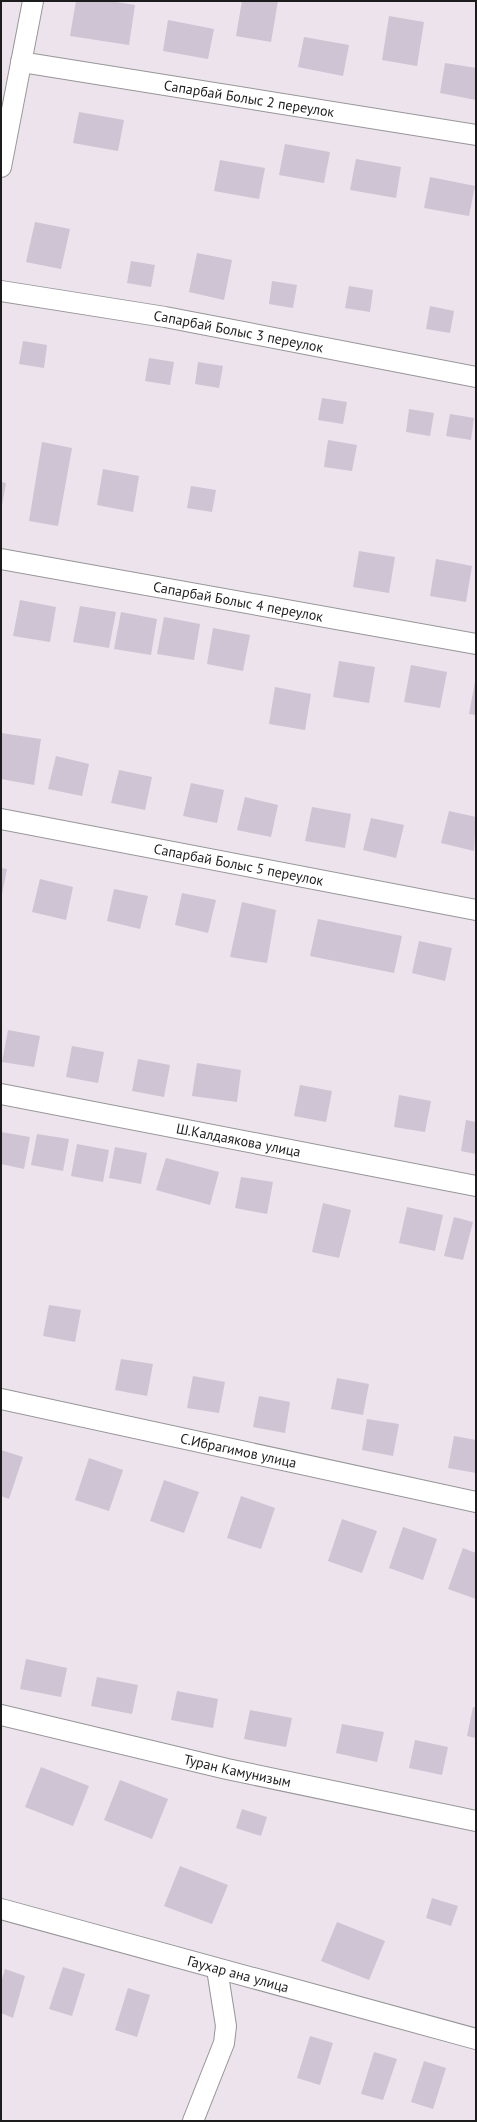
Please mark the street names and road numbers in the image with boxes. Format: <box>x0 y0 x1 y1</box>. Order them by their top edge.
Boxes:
street label: Сапарбай Болыс 2 переулок <box>163 76 336 121</box>
street label: Сапарбай Болыс 3 переулок <box>152 306 325 356</box>
street label: Сапарбай Болыс 4 переулок <box>152 577 325 626</box>
street label: Сапарбай Болыс 5 переулок <box>152 839 325 890</box>
street label: Ш.Калдаякова улица <box>175 1119 302 1161</box>
street label: С.Ибрагимов улица <box>179 1429 298 1472</box>
street label: Туран Камунизым <box>182 1750 293 1791</box>
street label: Гаухар ана улица <box>186 1951 291 1996</box>

